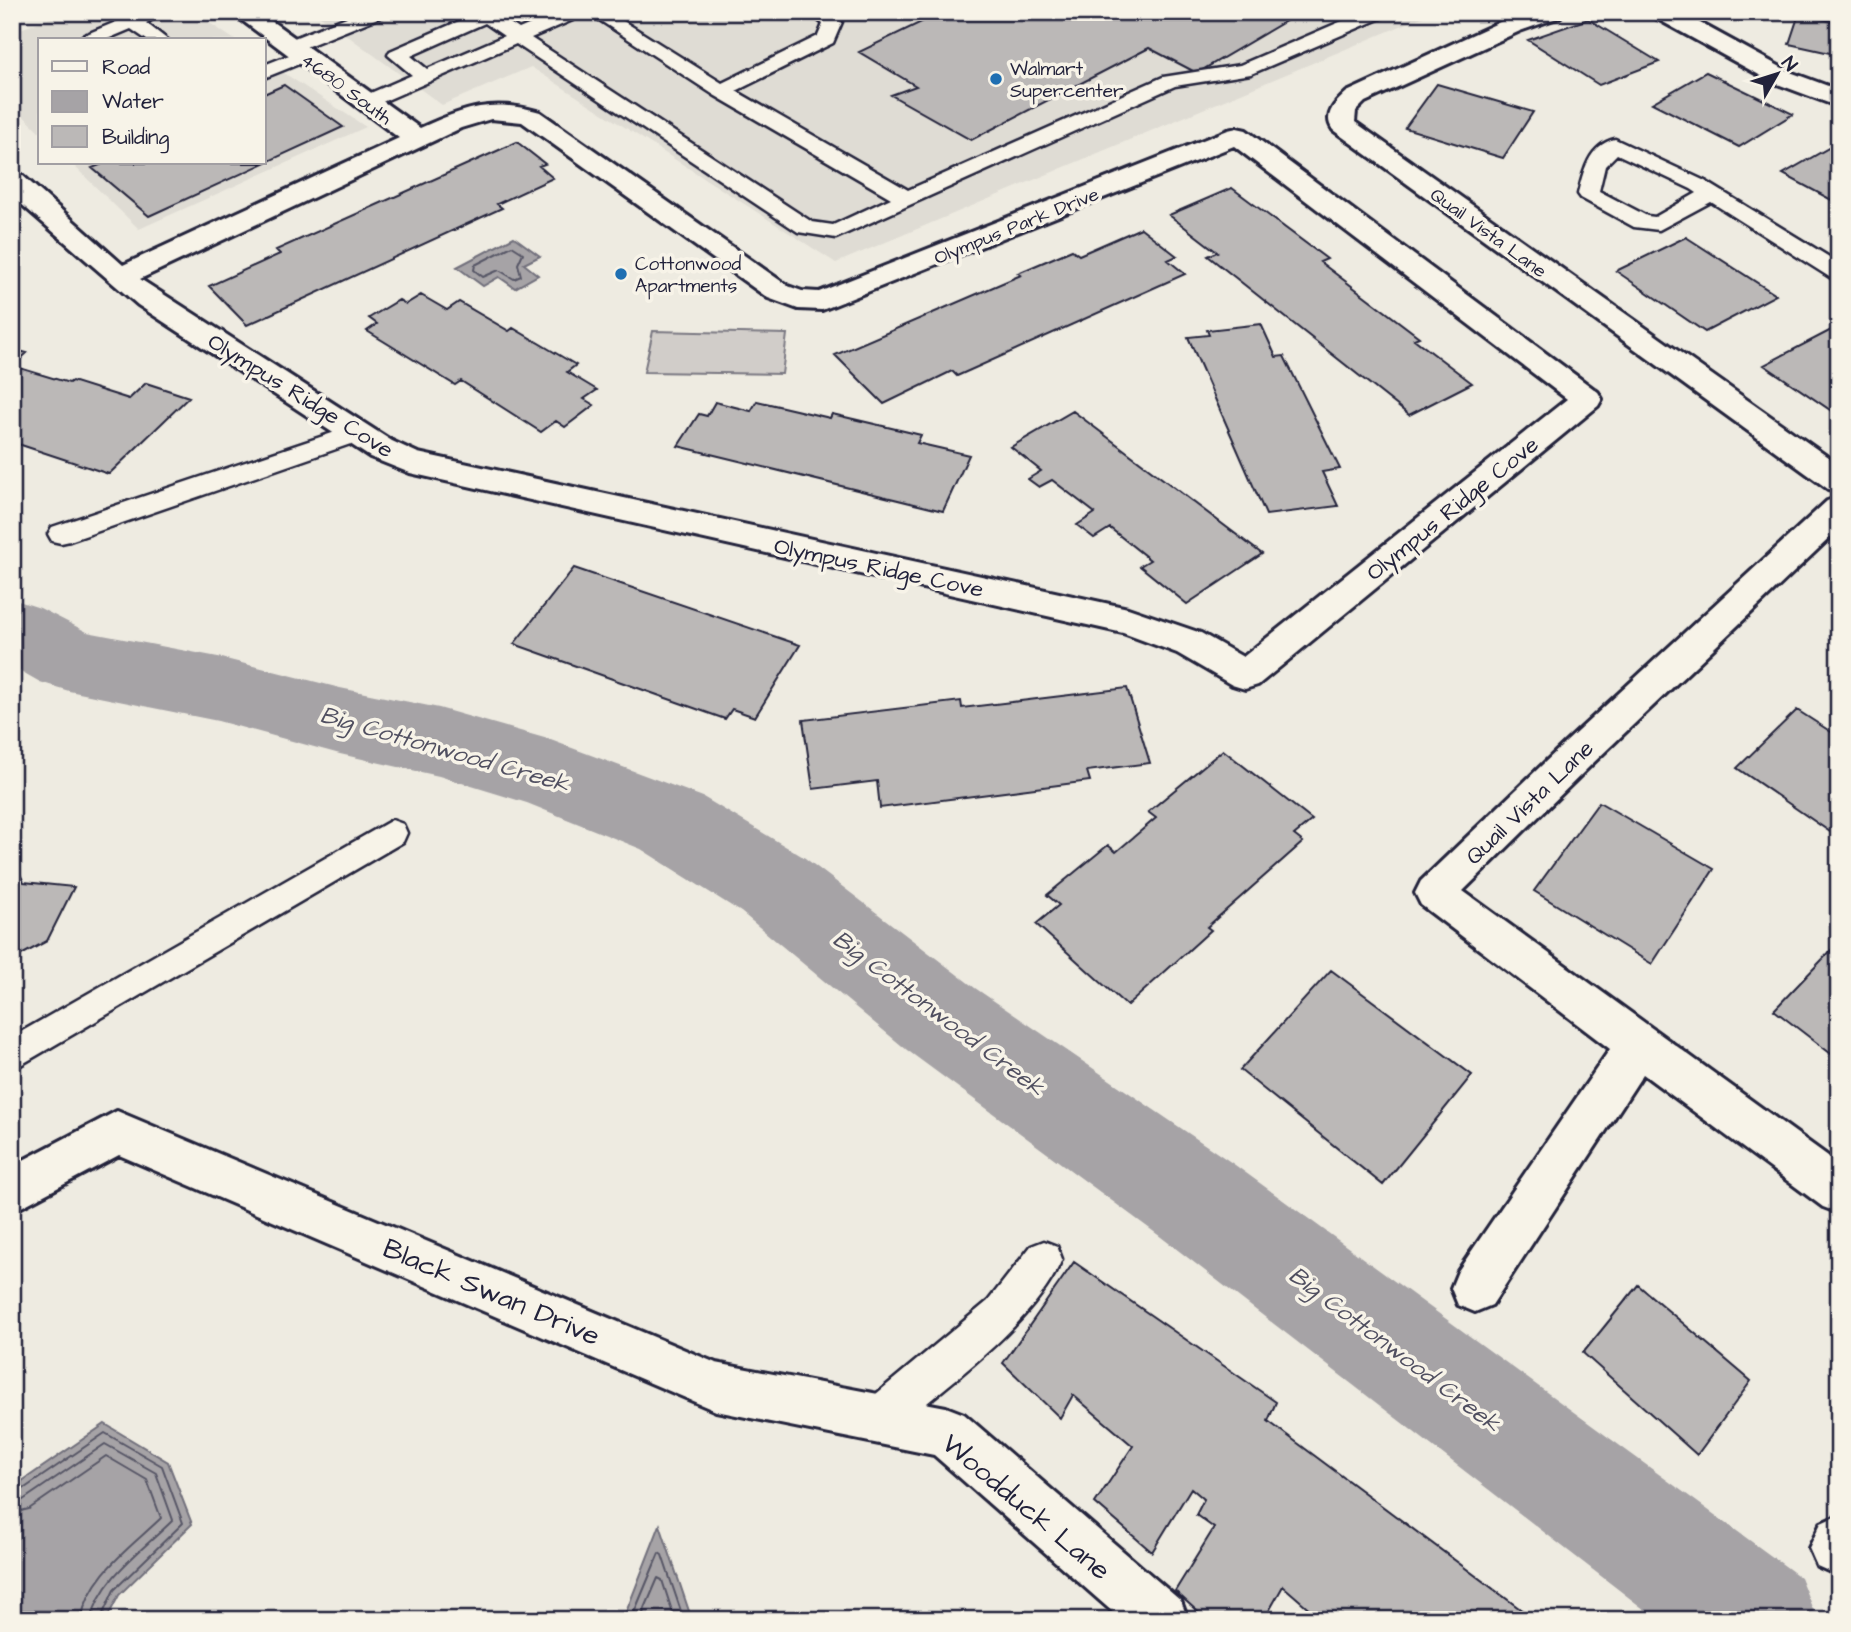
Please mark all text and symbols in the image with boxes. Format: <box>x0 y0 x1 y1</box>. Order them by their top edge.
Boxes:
legend <box>38 38 266 164</box>
north arrow <box>1742 38 1812 108</box>
street label: 4680 South <box>295 47 398 132</box>
text: N <box>1775 51 1803 77</box>
text: Road <box>102 53 150 82</box>
place label: Walmart Supercenter <box>1010 56 1124 105</box>
marker: Walmart Supercenter <box>988 71 1004 87</box>
text: Water <box>102 87 164 116</box>
text: Building <box>102 123 170 154</box>
street label: Olympus Park Drive <box>930 181 1103 273</box>
street label: Quail Vista Lane <box>1424 182 1552 285</box>
place label: Cottonwood Apartments <box>635 251 741 300</box>
marker: Cottonwood Apartments <box>613 266 629 282</box>
street label: Olympus Ridge Cove <box>201 326 400 467</box>
street label: Olympus Ridge Cove <box>1360 429 1546 589</box>
street label: Olympus Ridge Cove <box>771 530 987 607</box>
water label: Big Cottonwood Creek <box>316 698 574 803</box>
street label: Quail Vista Lane <box>1458 733 1601 872</box>
water label: Big Cottonwood Creek <box>825 923 1052 1106</box>
street label: Black Swan Drive <box>377 1229 606 1356</box>
water label: Big Cottonwood Creek <box>1281 1259 1508 1442</box>
street label: Woodduck Lane <box>933 1425 1119 1589</box>

